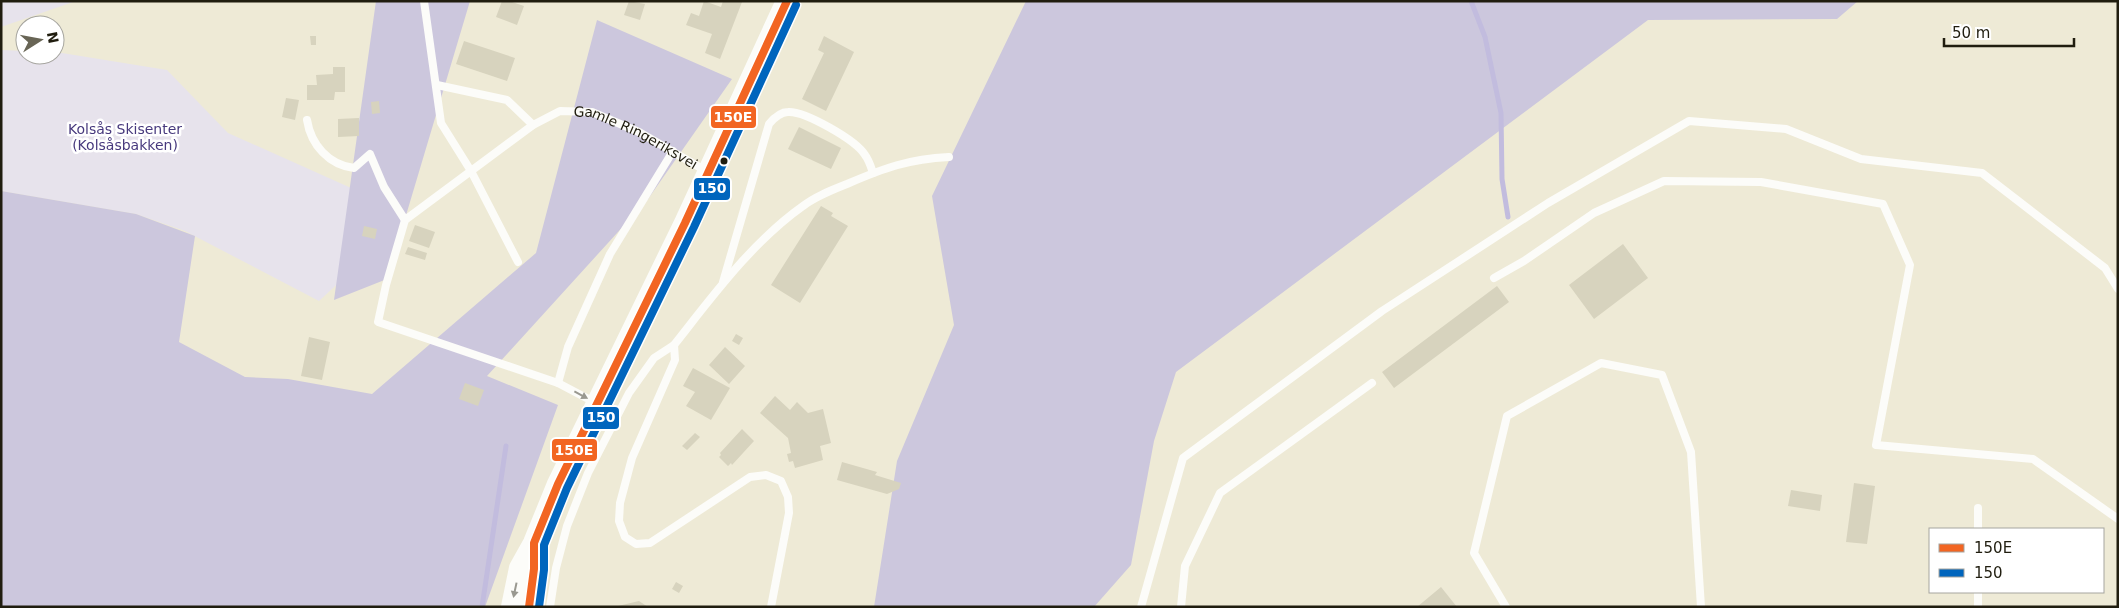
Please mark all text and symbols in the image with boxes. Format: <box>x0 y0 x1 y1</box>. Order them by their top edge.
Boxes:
north arrow <box>15 15 65 65</box>
scale bar <box>1944 15 2074 47</box>
text: 50 m <box>1952 24 1990 42</box>
text: N <box>44 30 62 45</box>
street label: Gamle Ringeriksvei <box>573 103 700 172</box>
line badge: 150E <box>710 105 757 129</box>
text: 150E <box>714 109 752 125</box>
park label: Kolsås Skisenter (Kolsåsbakken) <box>68 121 182 153</box>
unlabelled marker <box>719 156 729 166</box>
line badge: 150 <box>693 177 731 201</box>
text: 150 <box>697 180 727 196</box>
one-way arrow <box>575 391 588 400</box>
line badge: 150 <box>582 406 620 430</box>
text: 150 <box>586 409 616 425</box>
line badge: 150E <box>551 438 598 462</box>
text: 150E <box>555 442 593 458</box>
legend <box>1929 528 2104 593</box>
text: 150E <box>1974 539 2012 557</box>
text: 150 <box>1974 564 2003 582</box>
one-way arrow <box>511 583 519 598</box>

